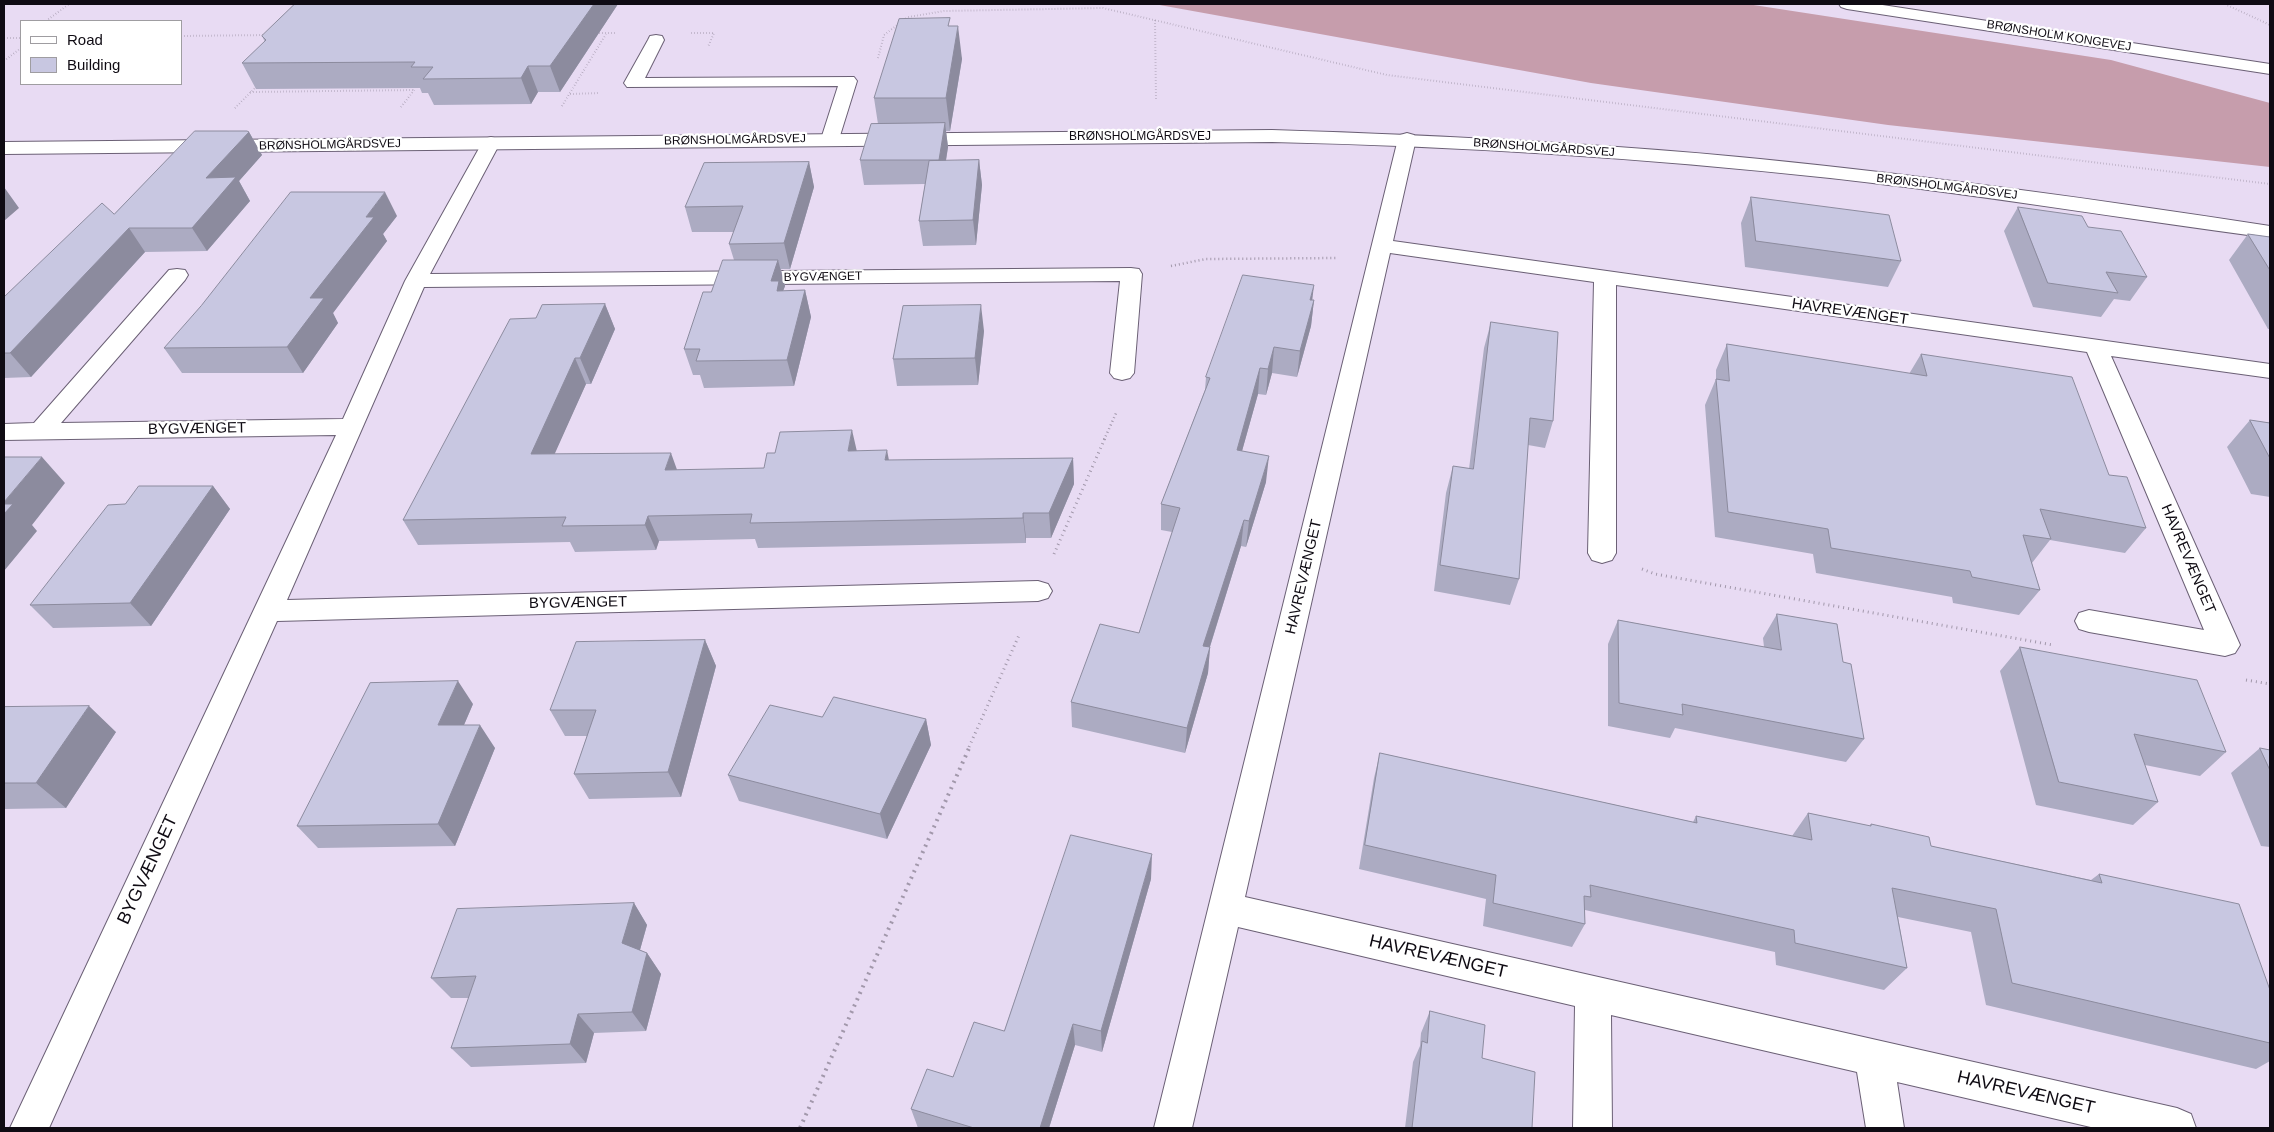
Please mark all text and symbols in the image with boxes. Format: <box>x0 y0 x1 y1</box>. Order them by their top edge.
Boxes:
street label: BRØNSHOLM KONGEVEJ <box>1986 17 2132 55</box>
legend <box>20 20 182 85</box>
text: Road <box>67 31 103 48</box>
text: Building <box>67 56 120 73</box>
street label: BRØNSHOLMGÅRDSVEJ <box>1069 130 1211 144</box>
street label: BRØNSHOLMGÅRDSVEJ <box>664 132 806 148</box>
street label: BRØNSHOLMGÅRDSVEJ <box>1473 136 1615 160</box>
street label: BRØNSHOLMGÅRDSVEJ <box>259 137 401 153</box>
street label: BRØNSHOLMGÅRDSVEJ <box>1876 171 2018 203</box>
street label: BYGVÆNGET <box>784 269 862 285</box>
street label: HAVREVÆNGET <box>1791 295 1909 329</box>
street label: BYGVÆNGET <box>148 419 246 439</box>
street label: HAVREVÆNGET <box>2157 502 2219 616</box>
street label: HAVREVÆNGET <box>1282 518 1326 636</box>
street label: BYGVÆNGET <box>529 593 627 613</box>
street label: BYGVÆNGET <box>113 812 183 928</box>
street label: HAVREVÆNGET <box>1367 931 1509 983</box>
street label: HAVREVÆNGET <box>1955 1067 2097 1119</box>

